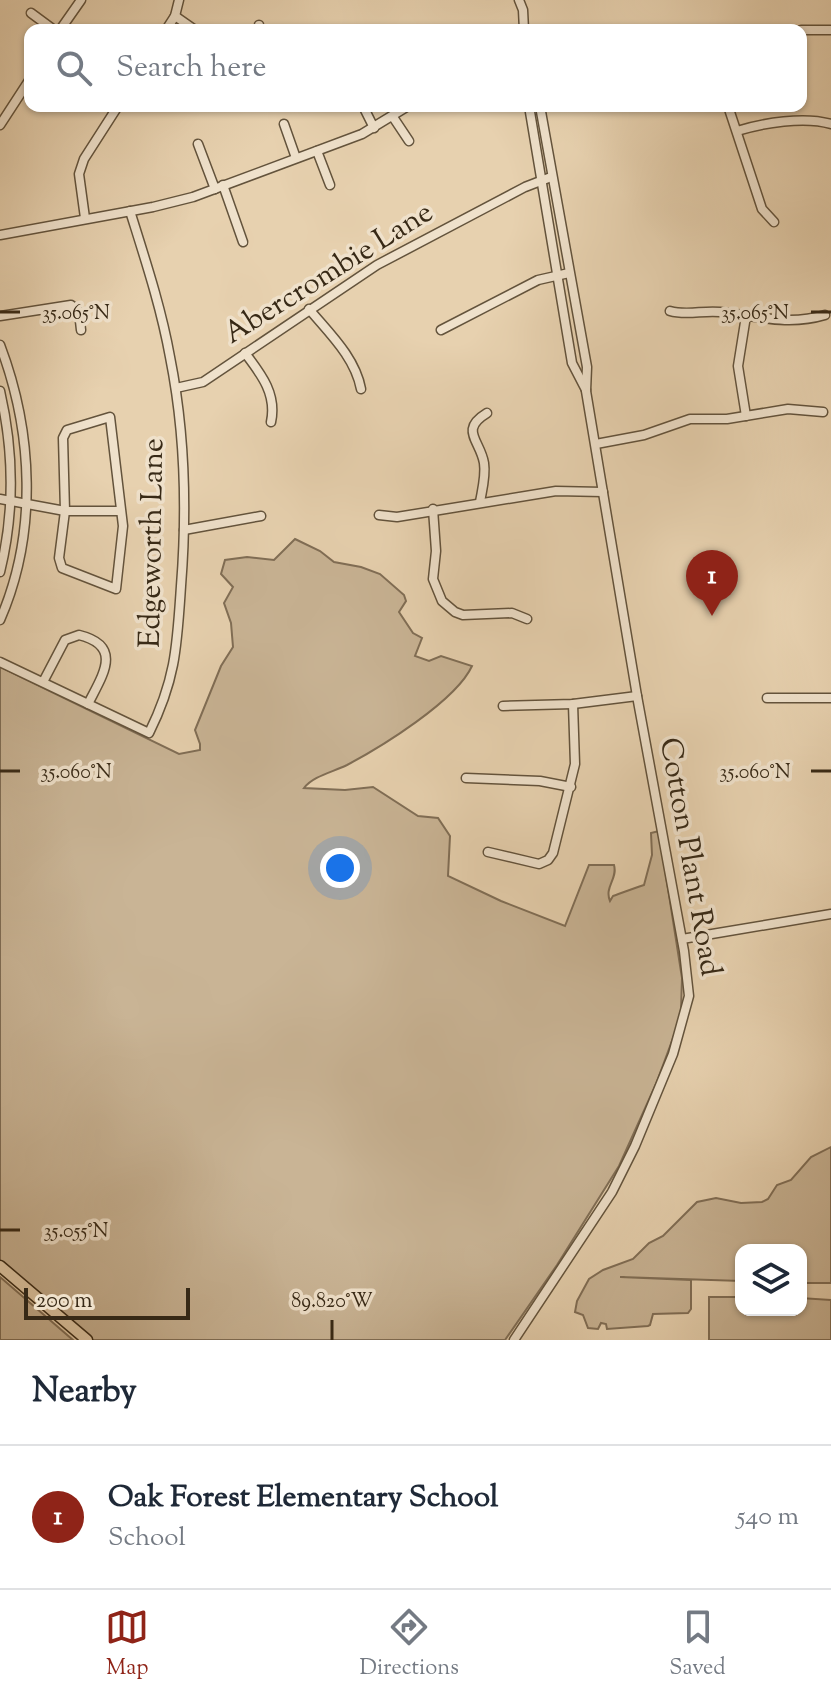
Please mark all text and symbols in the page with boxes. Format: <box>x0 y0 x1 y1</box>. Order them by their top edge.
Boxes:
search box <box>24 24 807 112</box>
icon: search <box>52 46 96 90</box>
text: Search here <box>116 47 266 90</box>
street label: Abercrombie Lane <box>216 192 442 356</box>
text: 35.065°N <box>42 300 110 329</box>
text: 35.065°N <box>721 300 789 329</box>
street label: Edgeworth Lane <box>130 438 176 648</box>
pin: 1 <box>686 550 738 616</box>
street label: Cotton Plant Road <box>647 734 731 980</box>
text: 35.060°N <box>40 759 112 788</box>
text: 35.060°N <box>719 759 791 788</box>
your location <box>320 848 360 888</box>
text: 35.055°N <box>44 1218 109 1247</box>
map controls <box>735 1244 807 1316</box>
button: layers <box>735 1244 807 1316</box>
scale bar <box>24 1284 190 1320</box>
text: 200 m <box>36 1286 92 1318</box>
text: 89.820°W <box>291 1288 373 1317</box>
text: Nearby <box>32 1368 137 1417</box>
text: Oak Forest Elementary School <box>108 1477 498 1520</box>
text: 1 <box>54 1499 62 1536</box>
text: 540 m <box>736 1499 799 1536</box>
text: School <box>108 1520 186 1557</box>
tab: Map <box>105 1605 149 1685</box>
tab: Directions <box>360 1605 459 1685</box>
tab: Saved <box>669 1605 726 1685</box>

